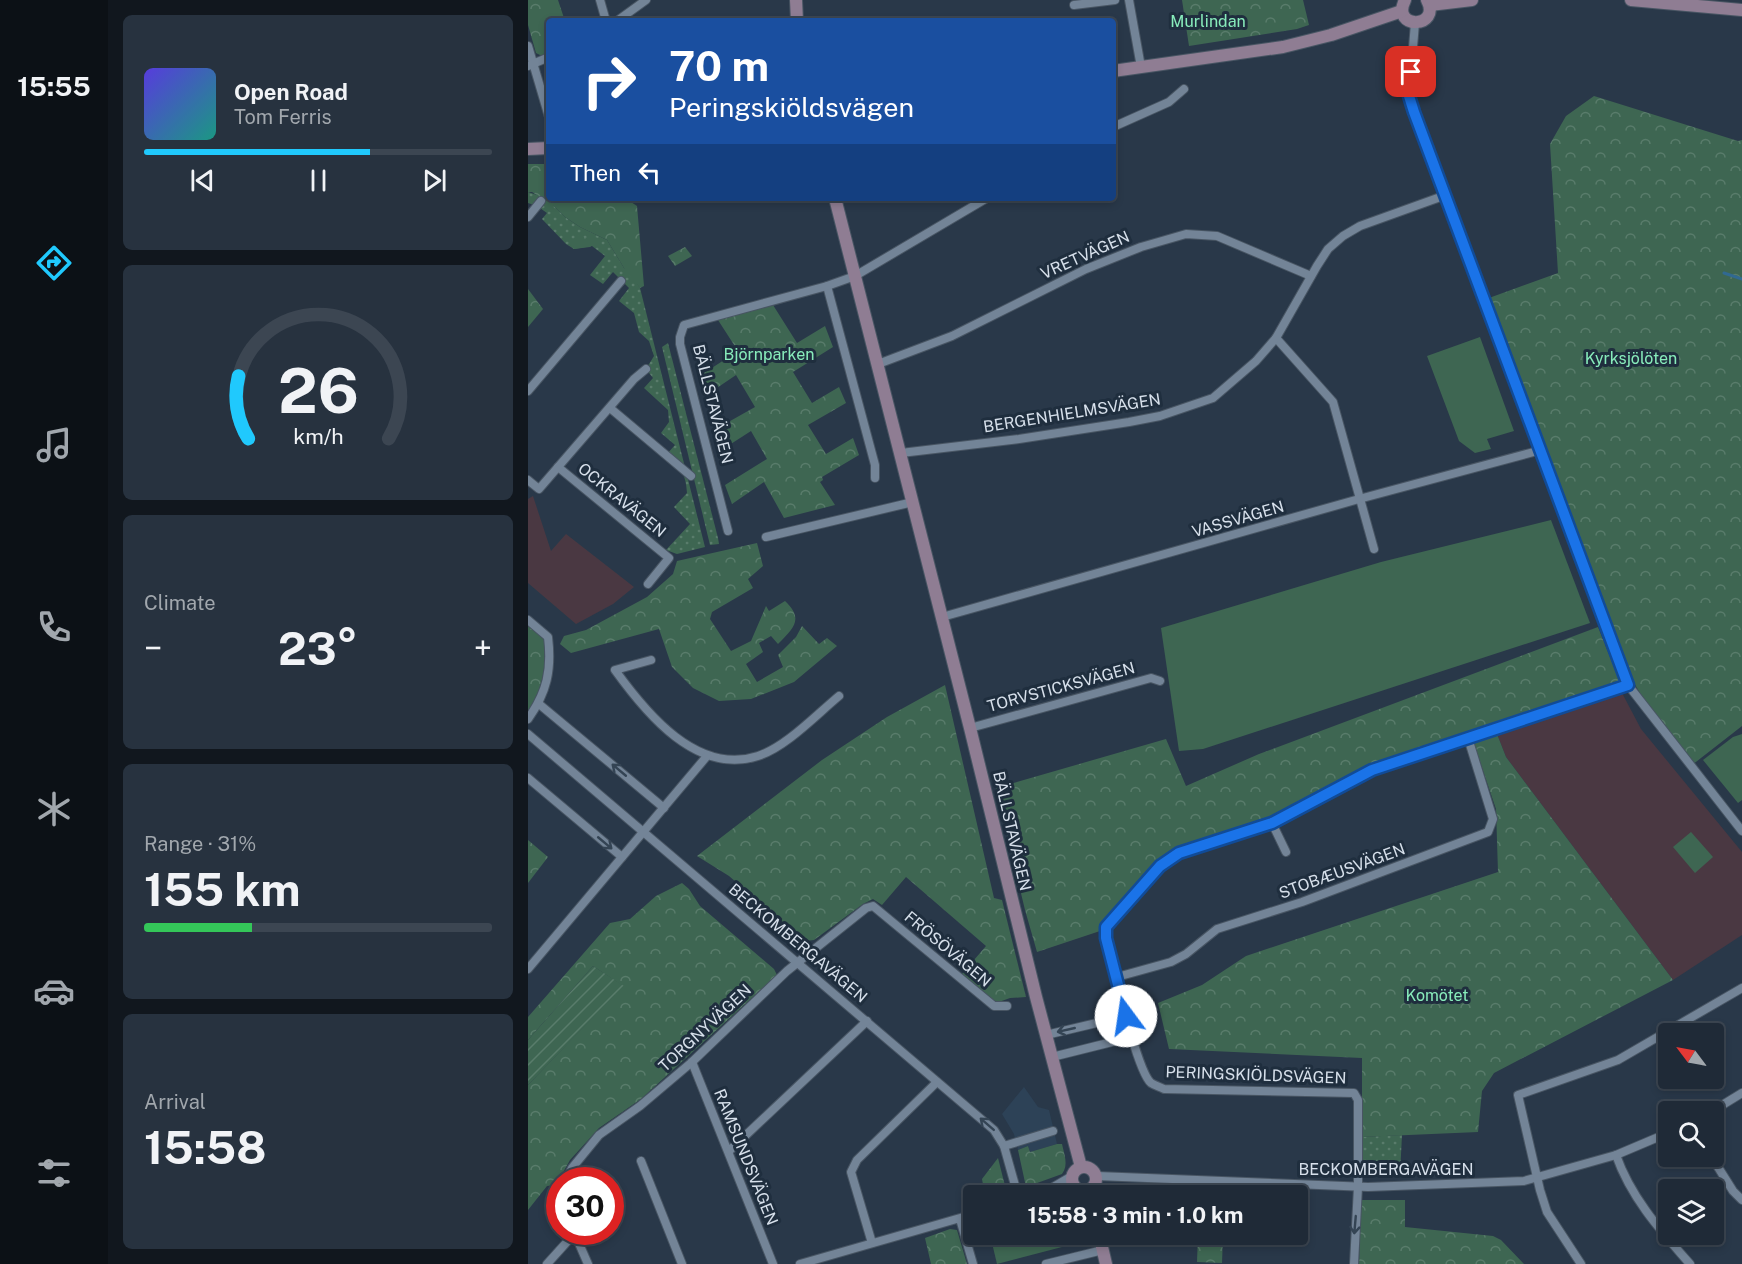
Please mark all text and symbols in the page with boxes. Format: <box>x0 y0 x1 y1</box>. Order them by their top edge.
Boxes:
park label: Murlindan <box>1170 12 1246 31</box>
text: 70 m <box>669 41 769 90</box>
icon: right <box>570 42 648 120</box>
pin <box>1385 46 1436 97</box>
icon: arrive <box>1394 55 1427 88</box>
text: 15:55 <box>17 70 91 102</box>
text: Open Road <box>234 79 348 105</box>
text: Peringskiöldsvägen <box>669 91 914 123</box>
text: Tom Ferris <box>234 105 332 129</box>
icon: left <box>633 156 666 189</box>
text: Then <box>570 160 621 186</box>
icon: previous <box>186 164 219 197</box>
icon: pause <box>302 164 335 197</box>
icon: next <box>418 164 451 197</box>
street label: VRETVÄGEN <box>1037 226 1132 283</box>
icon: directions <box>33 242 75 284</box>
street label: BÄLLSTAVÄGEN <box>689 342 738 466</box>
park label: Björnparken <box>724 345 814 364</box>
park label: Kyrksjölöten <box>1585 349 1677 368</box>
text: 26 <box>278 354 358 427</box>
street label: BERGENHIELMSVÄGEN <box>982 389 1162 436</box>
icon: music <box>33 424 75 466</box>
text: km/h <box>293 425 343 450</box>
street label: OCKRAVÄGEN <box>574 458 670 541</box>
street label: VASSVÄGEN <box>1190 496 1286 541</box>
text: Climate <box>144 591 216 615</box>
icon: phone <box>33 606 75 648</box>
text: 23° <box>278 622 358 675</box>
text: − <box>144 629 162 667</box>
text: + <box>474 629 492 667</box>
street label: TORVSTICKSVÄGEN <box>985 657 1137 716</box>
one-way arrow <box>611 764 627 777</box>
street label: BÄLLSTAVÄGEN <box>989 769 1036 893</box>
icon: climate <box>33 788 75 830</box>
text: Range · 31% <box>144 832 256 856</box>
one-way arrow <box>597 836 613 849</box>
street label: STOBÆUSVÄGEN <box>1276 838 1408 903</box>
text: 155 km <box>144 863 301 916</box>
street label: BECKOMBERGAVÄGEN <box>725 879 872 1007</box>
street label: FRÖSÖVÄGEN <box>901 906 996 991</box>
icon: car <box>33 970 75 1012</box>
street label: TORGNYVÄGEN <box>654 980 755 1076</box>
position arrow <box>1094 984 1158 1048</box>
park label: Komötet <box>1406 986 1468 1005</box>
north arrow <box>1658 1023 1724 1089</box>
map controls <box>1658 1023 1724 1245</box>
one-way arrow <box>1056 1024 1075 1036</box>
street label: PERINGSKIÖLDSVÄGEN <box>1165 1061 1347 1088</box>
street label: RAMSUNDSVÄGEN <box>710 1086 783 1228</box>
text: Arrival <box>144 1090 206 1114</box>
button: search <box>1658 1101 1724 1167</box>
one-way arrow <box>980 1117 995 1131</box>
text: 15:58 <box>144 1121 266 1174</box>
icon: filters <box>33 1152 75 1194</box>
street label: BECKOMBERGAVÄGEN <box>1299 1159 1474 1179</box>
speed limit sign: 30 <box>546 1167 624 1245</box>
button: layers <box>1658 1179 1724 1245</box>
text: 15:58 · 3 min · 1.0 km <box>1027 1202 1244 1228</box>
one-way arrow <box>1349 1215 1360 1235</box>

